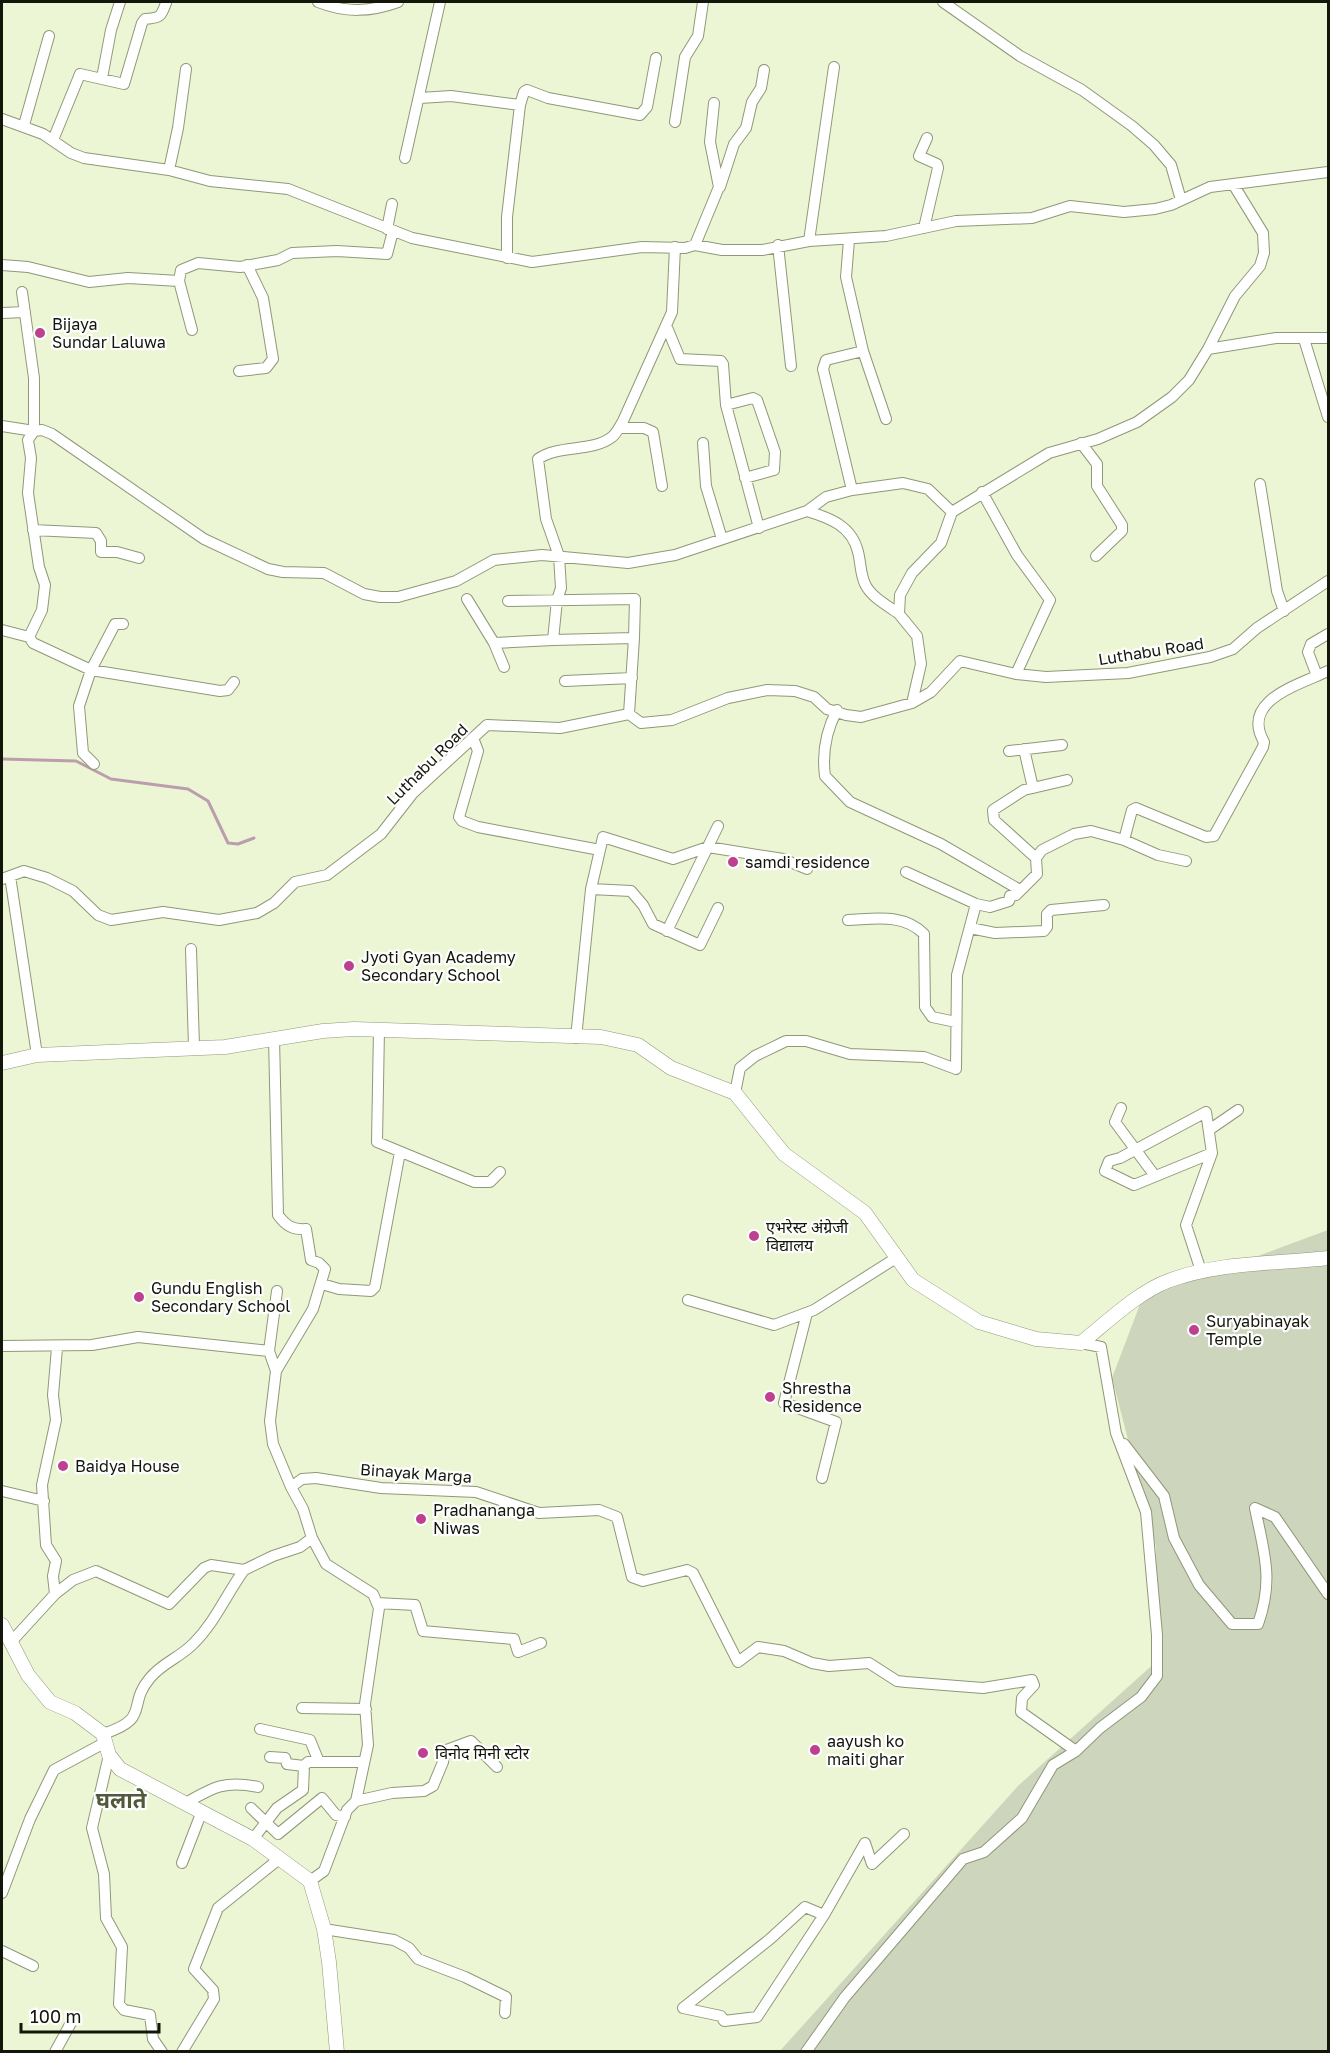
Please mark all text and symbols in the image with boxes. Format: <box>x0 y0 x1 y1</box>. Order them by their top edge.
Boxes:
place label: Bijaya Sundar Laluwa <box>52 314 166 352</box>
marker: Bijaya Sundar Laluwa <box>33 326 47 340</box>
street label: Luthabu Road <box>1097 633 1205 669</box>
street label: Luthabu Road <box>382 719 472 809</box>
place label: samdi residence <box>745 852 870 872</box>
marker: samdi residence <box>726 855 740 869</box>
place label: Jyoti Gyan Academy Secondary School <box>361 947 516 985</box>
marker: Jyoti Gyan Academy Secondary School <box>342 959 356 973</box>
place label: एभरेस्ट अंग्रेजी विद्यालय <box>766 1217 849 1255</box>
marker: एभरेस्ट अंग्रेजी विद्यालय <box>747 1229 761 1243</box>
place label: Gundu English Secondary School <box>151 1278 290 1316</box>
marker: Gundu English Secondary School <box>132 1290 146 1304</box>
place label: Suryabinayak Temple <box>1206 1311 1309 1349</box>
marker: Suryabinayak Temple <box>1187 1323 1201 1337</box>
place label: Shrestha Residence <box>782 1378 862 1416</box>
marker: Shrestha Residence <box>763 1390 777 1404</box>
place label: Baidya House <box>75 1456 180 1476</box>
marker: Baidya House <box>56 1459 70 1473</box>
street label: Binayak Marga <box>359 1459 473 1487</box>
place label: Pradhananga Niwas <box>433 1500 535 1538</box>
marker: Pradhananga Niwas <box>414 1512 428 1526</box>
place label: aayush ko maiti ghar <box>827 1731 904 1769</box>
place label: विनोद मिनी स्टोर <box>435 1743 530 1763</box>
marker: aayush ko maiti ghar <box>808 1743 822 1757</box>
marker: विनोद मिनी स्टोर <box>416 1746 430 1760</box>
district label: घलाते <box>96 1786 147 1813</box>
scale bar <box>21 1996 159 2034</box>
text: 100 m <box>30 2005 81 2027</box>

